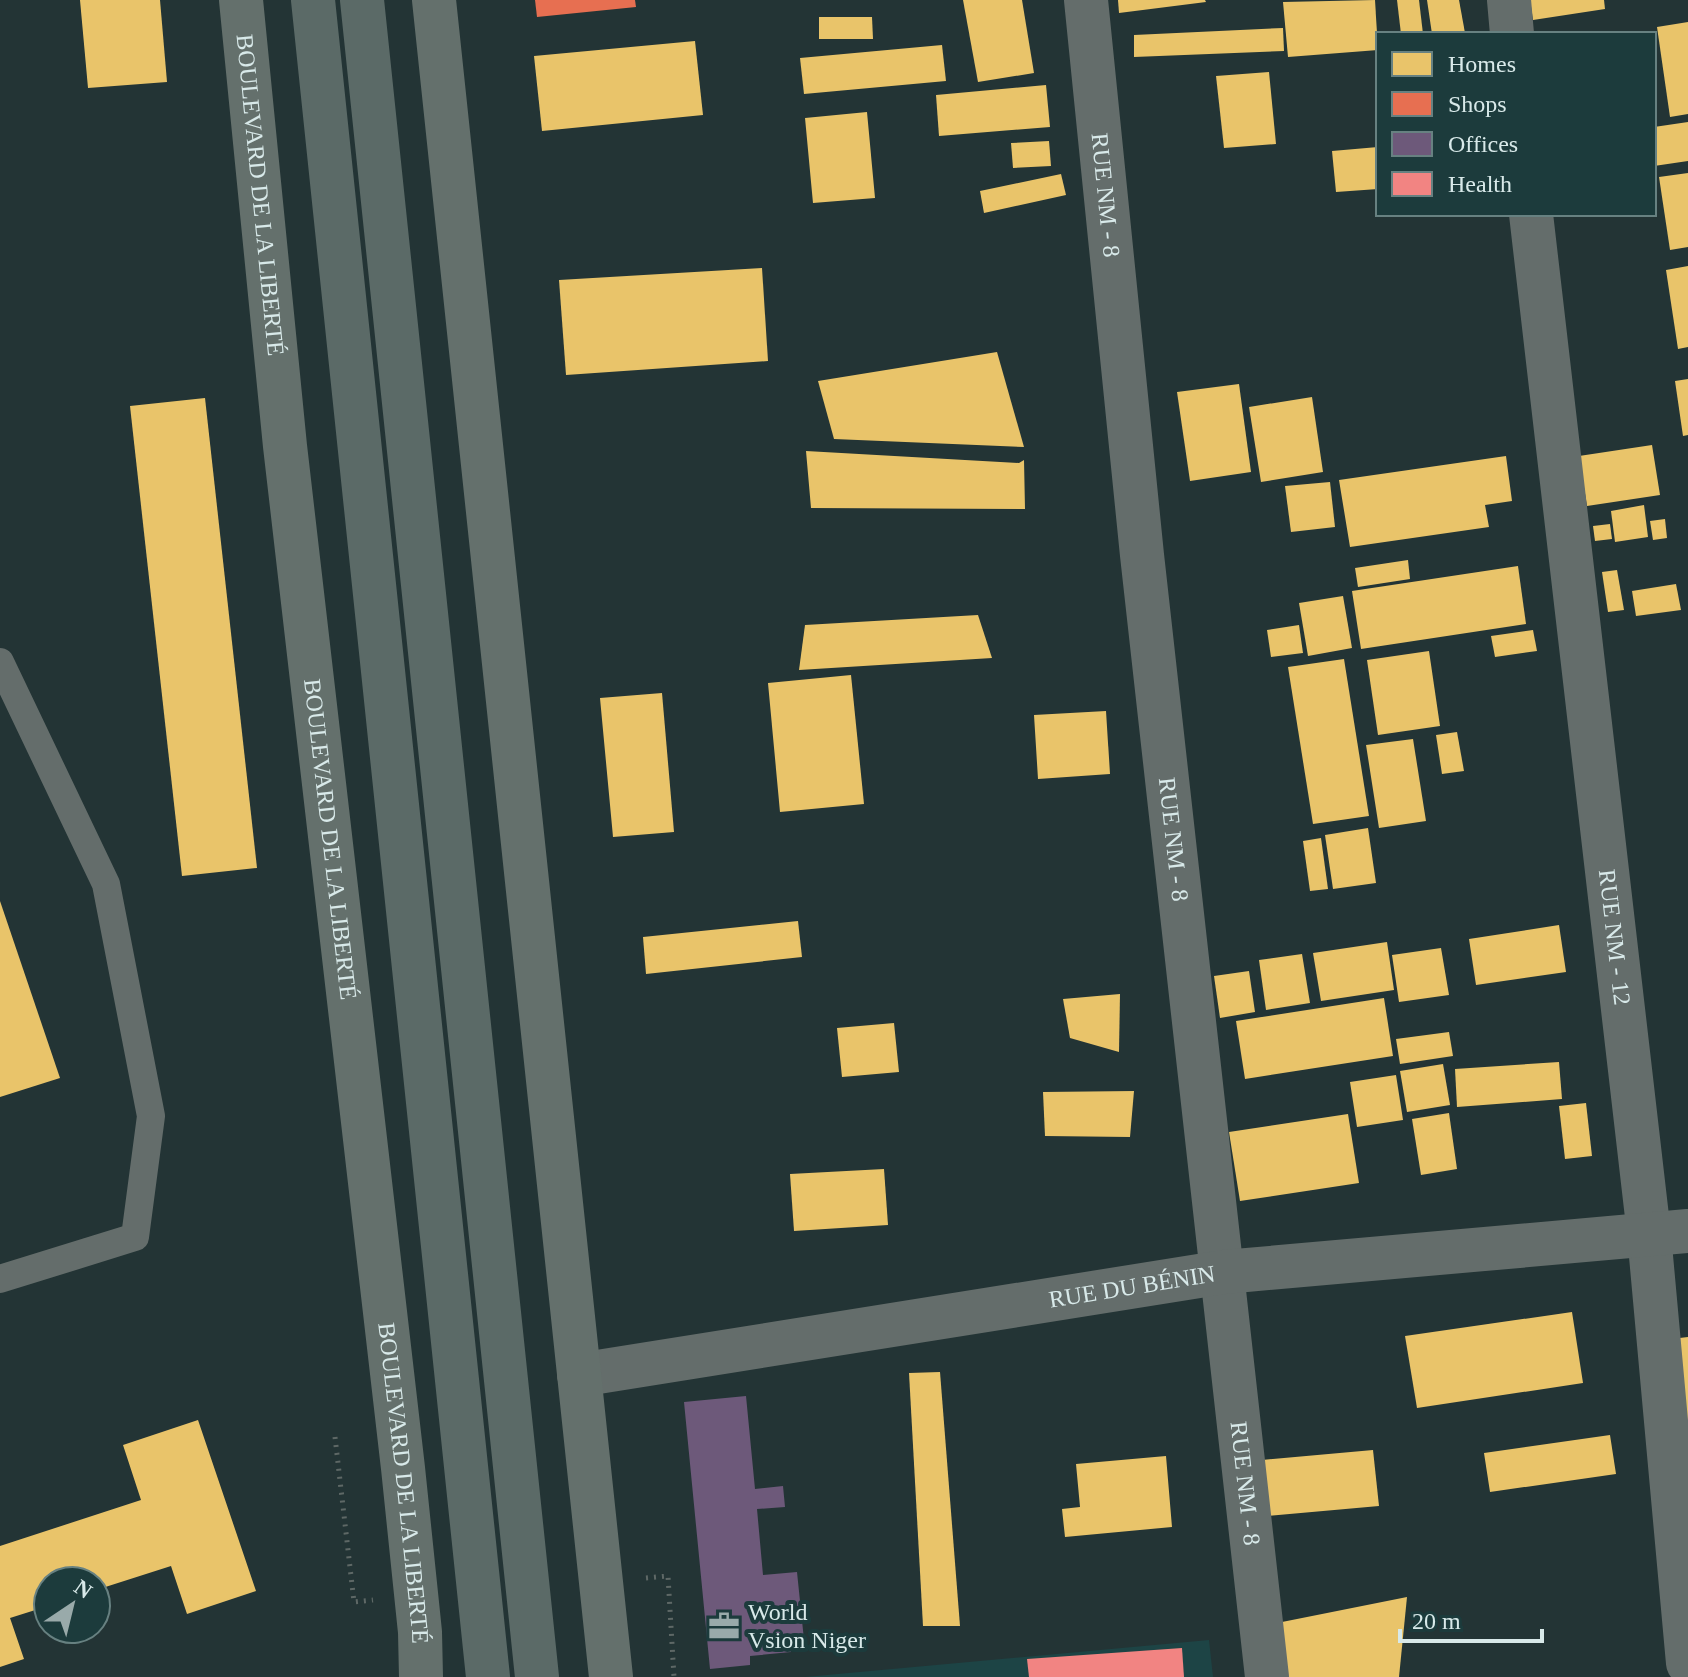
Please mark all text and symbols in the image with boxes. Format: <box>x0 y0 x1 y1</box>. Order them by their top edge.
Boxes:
legend <box>1376 32 1656 216</box>
street label: BOULEVARD DE LA LIBERTÉ <box>231 33 289 357</box>
text: Homes <box>1448 51 1516 77</box>
text: Shops <box>1448 91 1507 117</box>
text: Offices <box>1448 131 1518 157</box>
street label: RUE NM - 8 <box>1086 132 1125 258</box>
text: Health <box>1448 171 1512 197</box>
street label: BOULEVARD DE LA LIBERTÉ <box>299 677 362 1001</box>
street label: RUE NM - 8 <box>1154 776 1194 903</box>
street label: RUE NM - 12 <box>1594 868 1635 1007</box>
street label: RUE DU BÉNIN <box>1047 1261 1217 1313</box>
street label: BOULEVARD DE LA LIBERTÉ <box>373 1321 433 1644</box>
street label: RUE NM - 8 <box>1226 1420 1265 1547</box>
north arrow <box>32 1565 112 1645</box>
text: N <box>70 1574 97 1604</box>
scale bar <box>1400 1593 1542 1643</box>
place label: World Vsion Niger <box>748 1599 866 1653</box>
text: 20 m <box>1412 1608 1461 1634</box>
office icon: World Vsion Niger <box>707 1609 741 1643</box>

